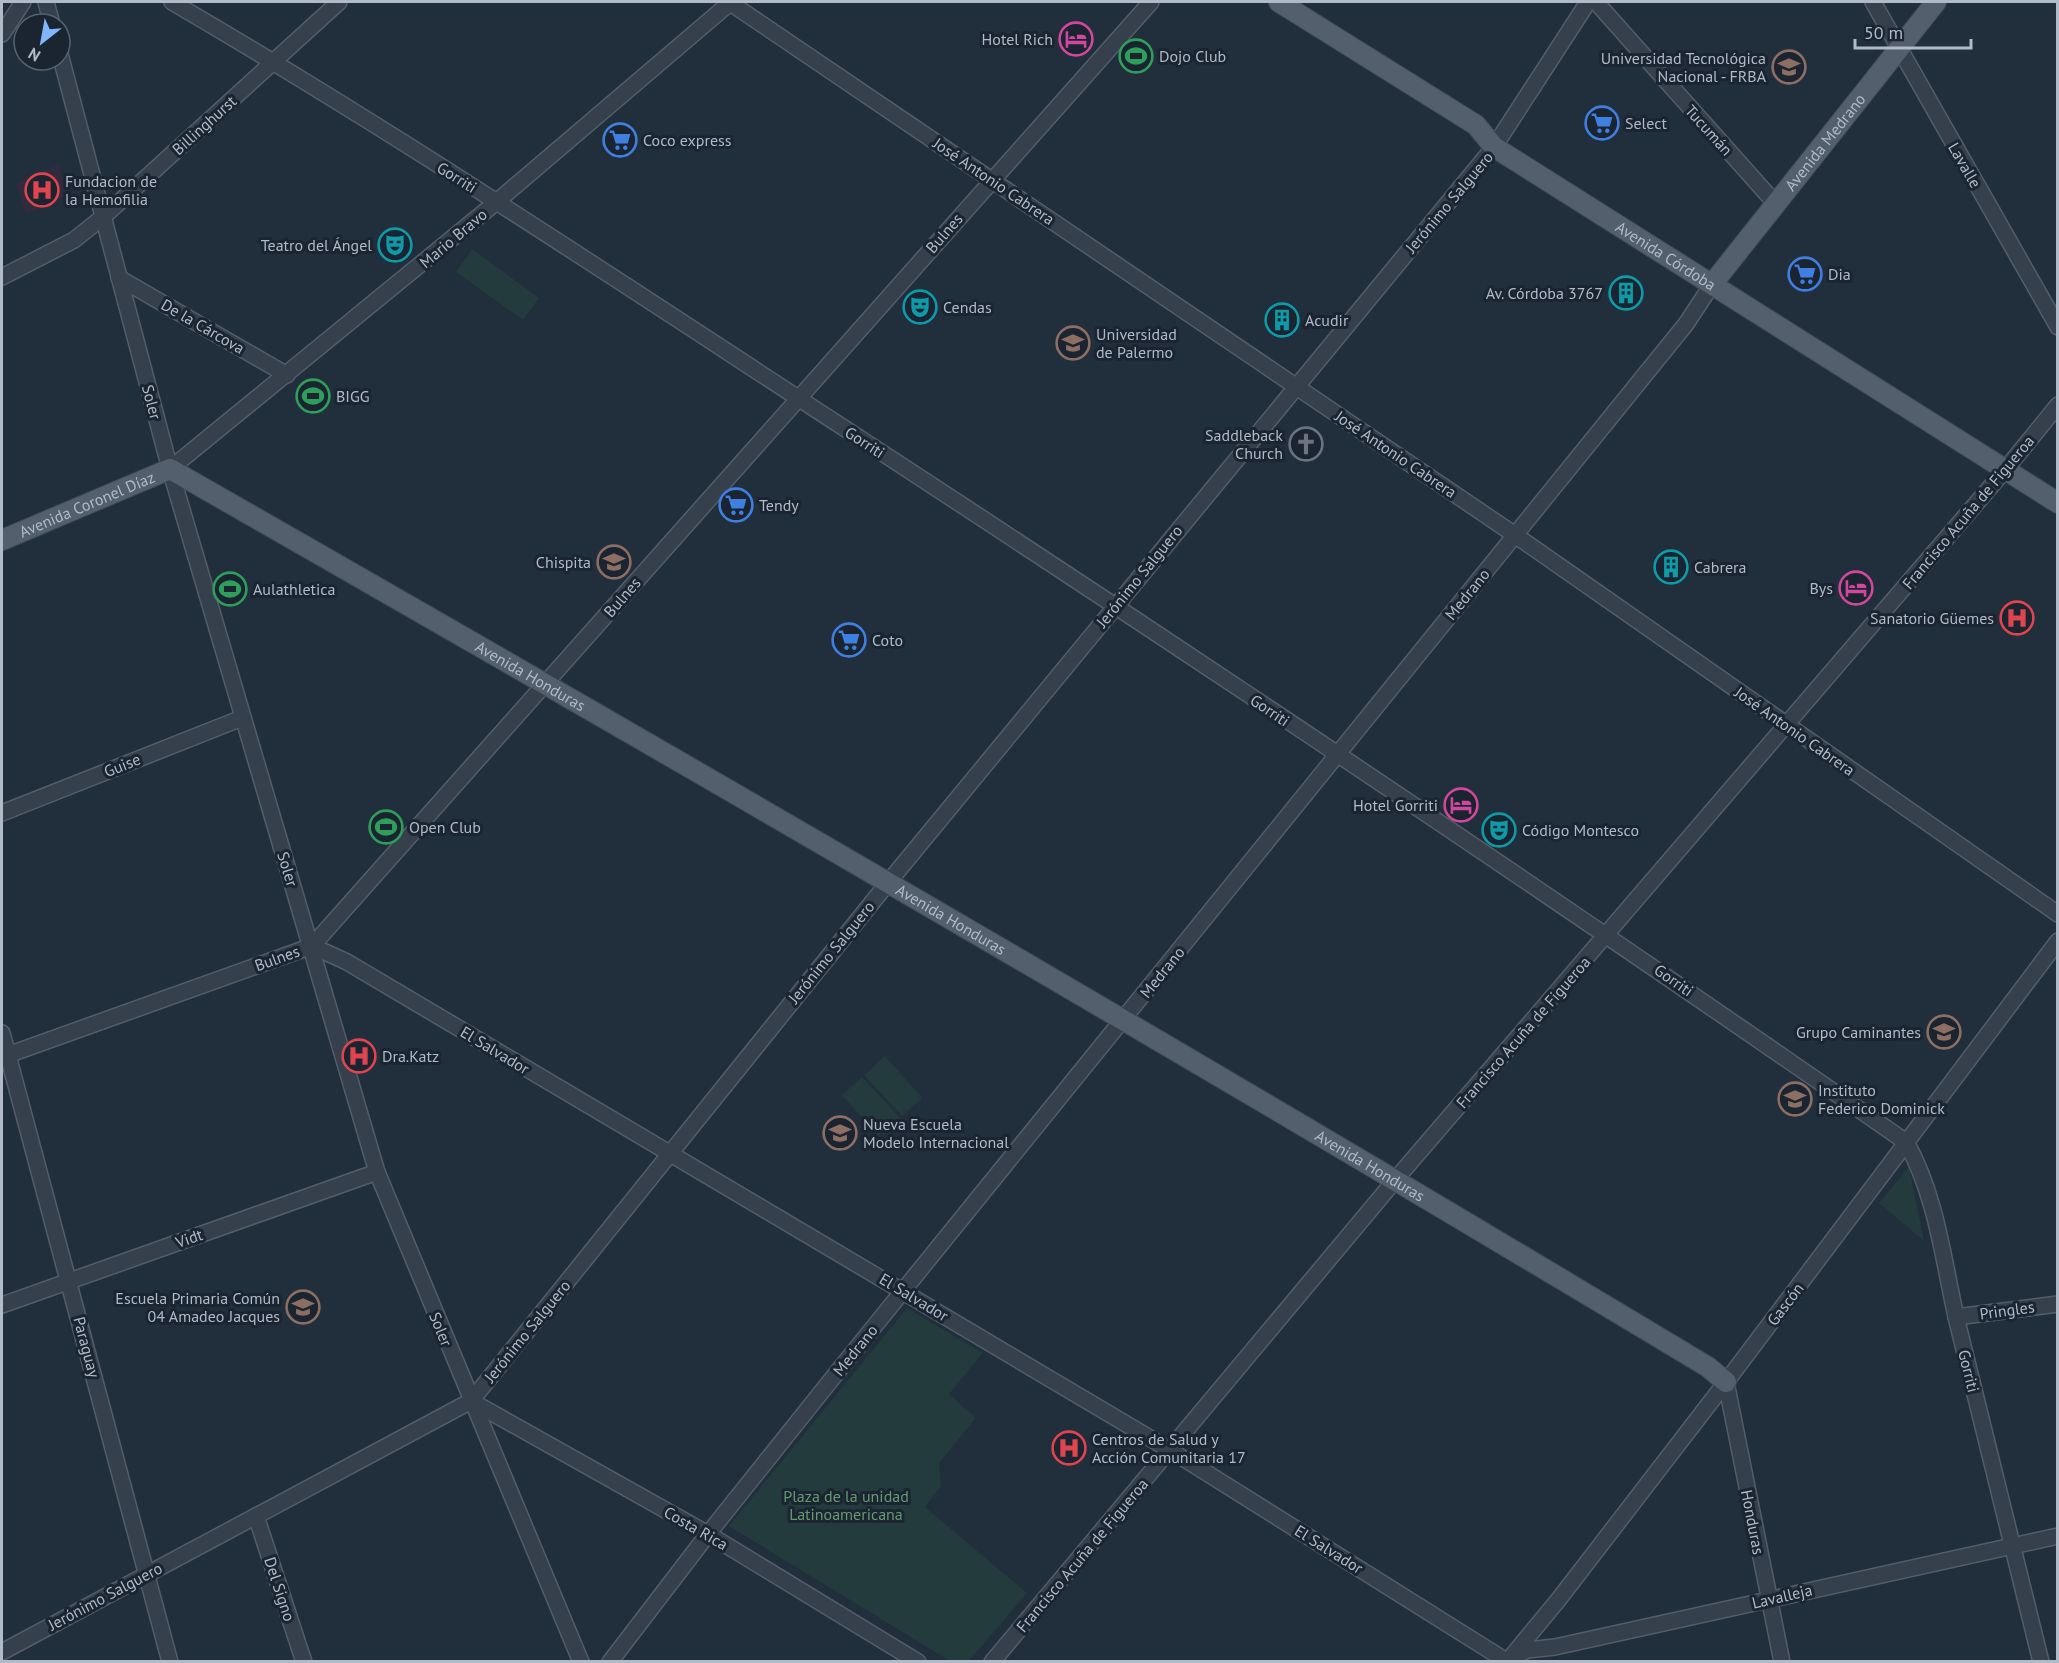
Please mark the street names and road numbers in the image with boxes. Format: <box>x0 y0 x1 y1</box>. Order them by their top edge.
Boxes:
street label: Avenida Medrano <box>1780 89 1870 195</box>
street label: Billinghurst <box>168 91 241 159</box>
street label: Tucumán <box>1681 101 1737 159</box>
street label: José Antonio Cabrera <box>929 132 1058 229</box>
street label: Lavalle <box>1944 139 1986 191</box>
street label: Jerónimo Salguero <box>1400 147 1497 258</box>
street label: Gorriti <box>433 157 481 197</box>
street label: Mario Bravo <box>415 204 491 272</box>
street label: Bulnes <box>921 209 967 257</box>
street label: Avenida Córdoba <box>1612 216 1720 295</box>
street label: De la Cárcova <box>158 294 248 358</box>
street label: Soler <box>138 382 166 422</box>
street label: José Antonio Cabrera <box>1331 405 1460 502</box>
street label: Gorriti <box>841 422 889 462</box>
street label: Francisco Acuña de Figueroa <box>1898 431 2038 593</box>
street label: Avenida Coronel Díaz <box>16 467 158 542</box>
street label: Jerónimo Salguero <box>1091 521 1186 632</box>
street label: Medrano <box>1440 564 1494 624</box>
street label: Bulnes <box>599 573 645 621</box>
street label: Avenida Honduras <box>472 636 589 715</box>
street label: José Antonio Cabrera <box>1730 681 1859 780</box>
street label: Gorriti <box>1246 690 1294 730</box>
street label: Guise <box>101 749 143 781</box>
street label: Soler <box>273 849 303 889</box>
street label: Avenida Honduras <box>893 879 1010 959</box>
street label: Jerónimo Salguero <box>783 897 878 1008</box>
street label: Bulnes <box>252 941 302 975</box>
street label: Medrano <box>1135 942 1189 1002</box>
street label: Francisco Acuña de Figueroa <box>1452 952 1594 1112</box>
street label: Gorriti <box>1651 959 1697 1001</box>
street label: El Salvador <box>457 1022 534 1079</box>
street label: Avenida Honduras <box>1312 1125 1429 1206</box>
street label: Vidt <box>172 1224 206 1252</box>
street label: El Salvador <box>876 1269 953 1326</box>
street label: Jerónimo Salguero <box>479 1276 574 1387</box>
street label: Gascón <box>1762 1279 1808 1329</box>
street label: Pringles <box>1978 1296 2036 1324</box>
street label: Soler <box>425 1309 457 1350</box>
street label: Paraguay <box>69 1314 105 1380</box>
street label: Medrano <box>828 1320 882 1380</box>
street label: Gorriti <box>1954 1348 1984 1394</box>
street label: Francisco Acuña de Figueroa <box>1012 1474 1152 1636</box>
street label: Honduras <box>1737 1488 1769 1556</box>
street label: Costa Rica <box>660 1502 732 1554</box>
street label: El Salvador <box>1291 1520 1367 1578</box>
street label: Del Signo <box>260 1554 300 1624</box>
street label: Jerónimo Salguero <box>44 1558 165 1635</box>
street label: Lavalleja <box>1750 1579 1814 1613</box>

